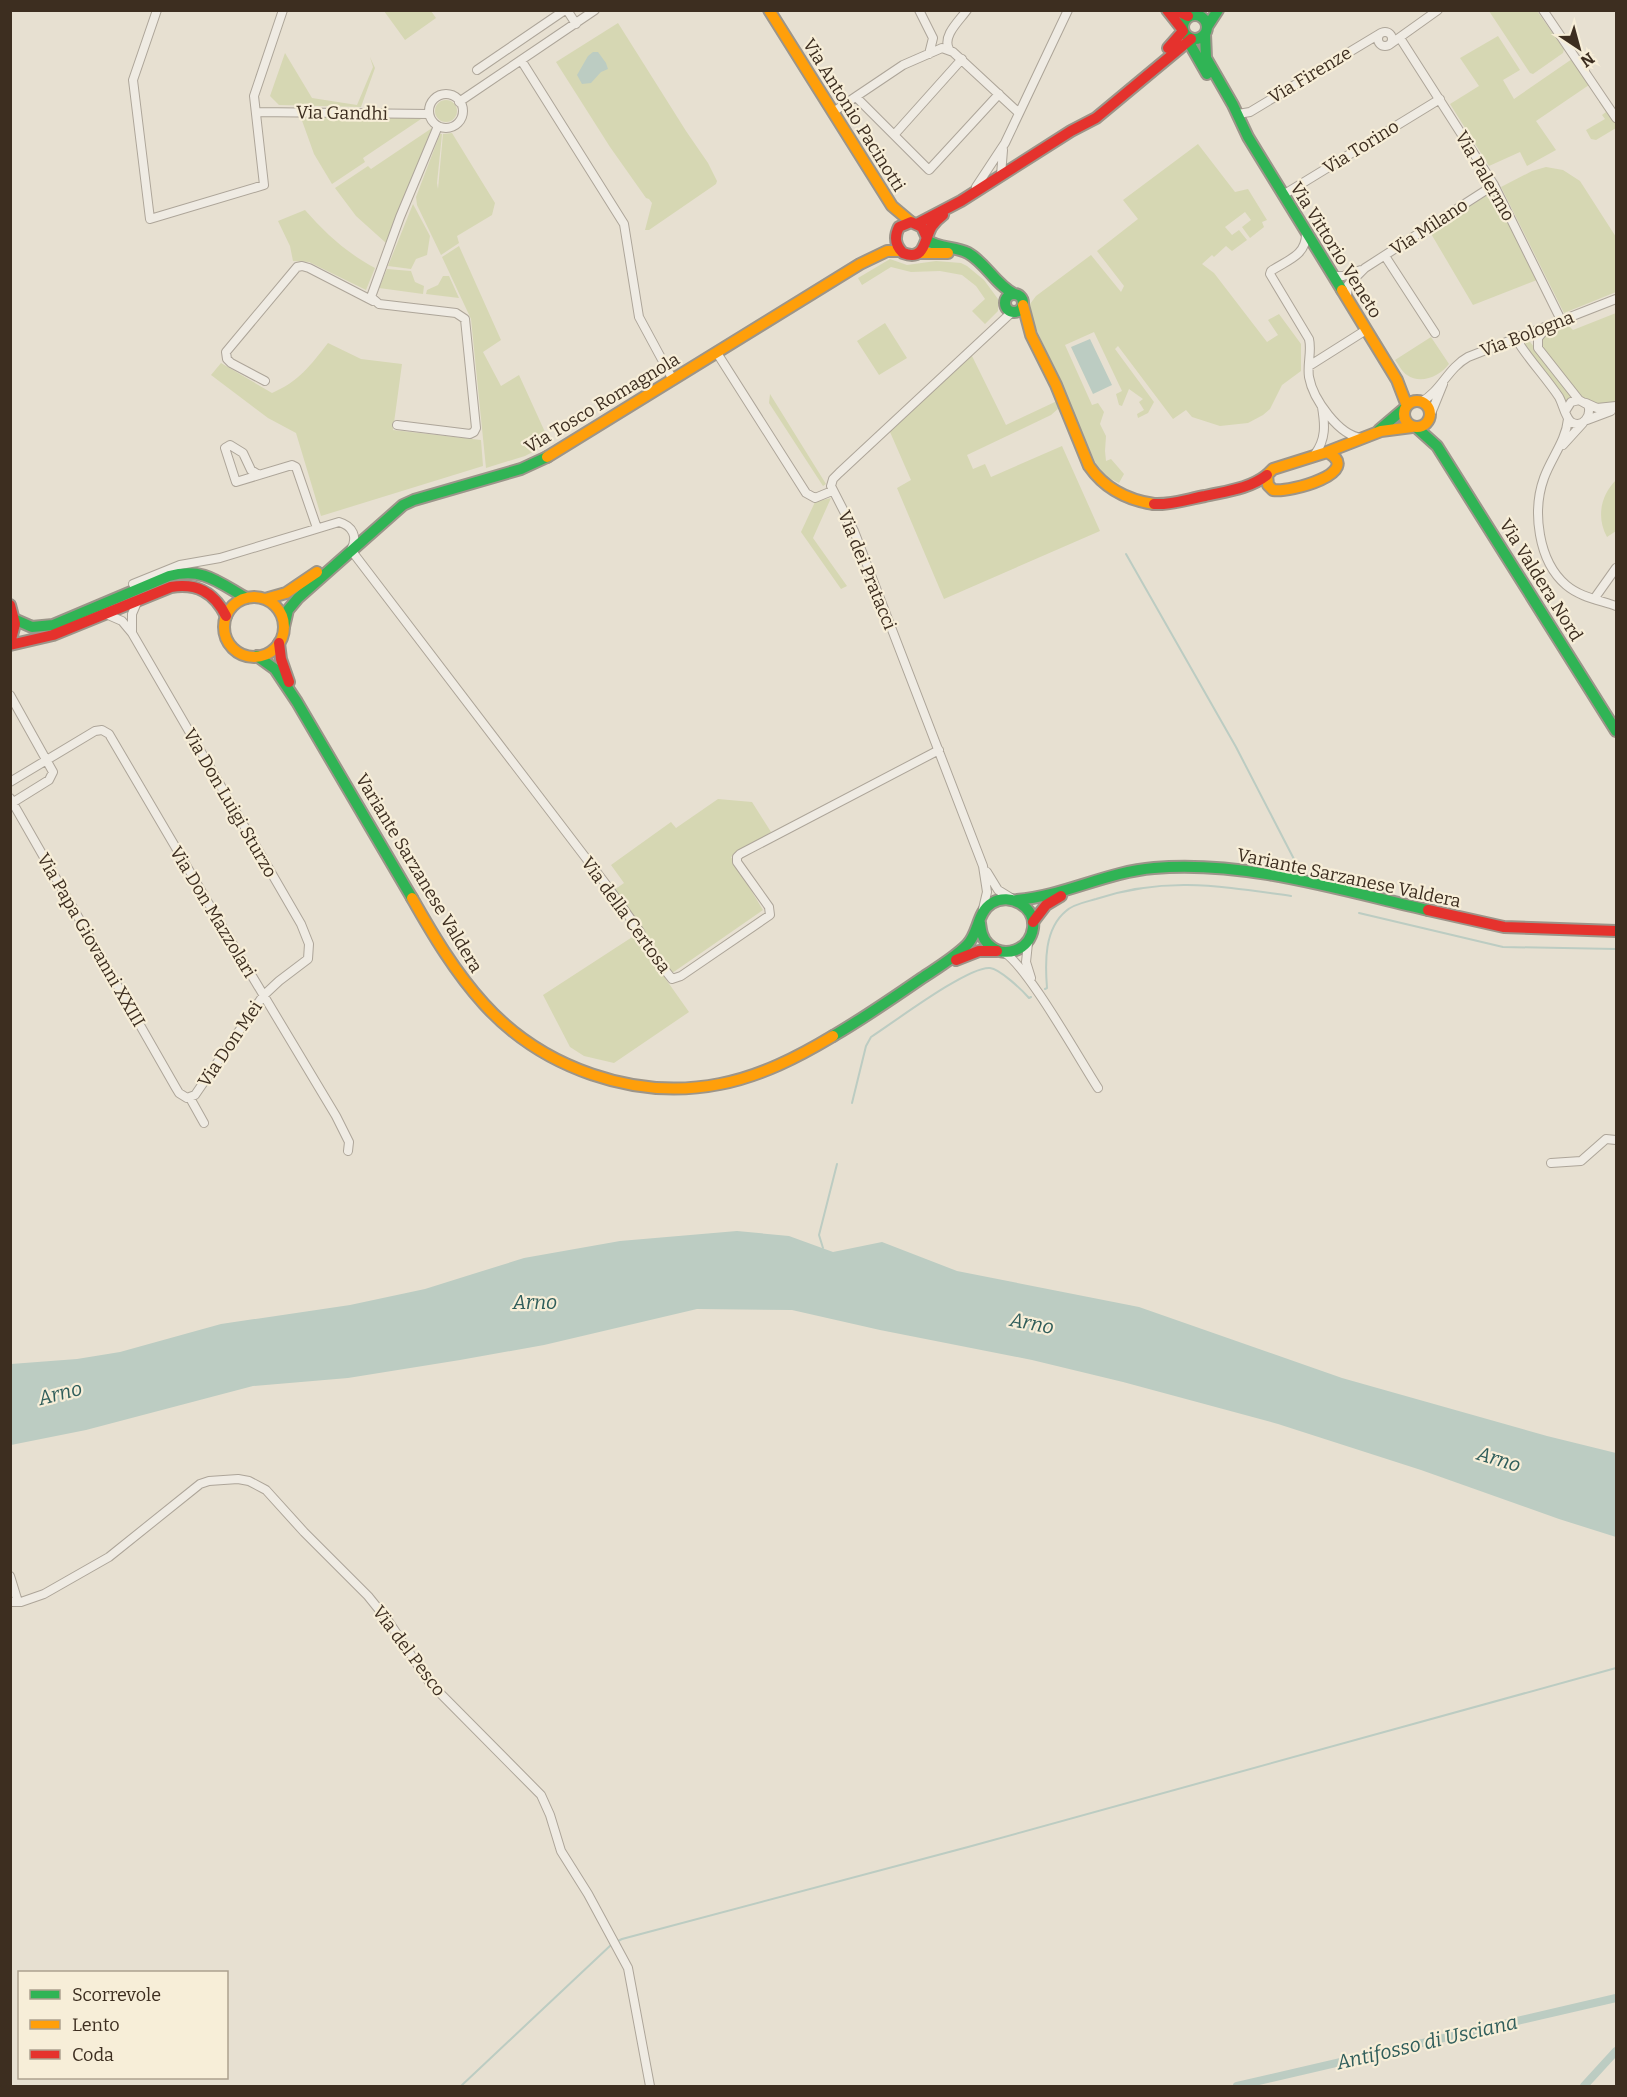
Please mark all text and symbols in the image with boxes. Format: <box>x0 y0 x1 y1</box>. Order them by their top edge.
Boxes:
north arrow <box>1549 18 1609 78</box>
street label: Via Antonio Pacinotti <box>798 35 910 195</box>
street label: Via Firenze <box>1265 42 1355 108</box>
text: N <box>1577 48 1598 71</box>
street label: Via Gandhi <box>296 101 388 125</box>
street label: Via Torino <box>1319 115 1403 179</box>
street label: Via Palermo <box>1450 127 1520 225</box>
street label: Via Vittorio Veneto <box>1285 178 1387 322</box>
street label: Via Milano <box>1386 194 1472 260</box>
street label: Via Bologna <box>1477 306 1577 362</box>
street label: Via Tosco Romagnola <box>521 348 684 458</box>
street label: Via dei Pratacci <box>833 507 901 633</box>
street label: Via Valdera Nord <box>1495 515 1588 646</box>
street label: Via Don Luigi Sturzo <box>178 725 282 881</box>
street label: Variante Sarzanese Valdera <box>351 769 487 977</box>
street label: Via Don Mazzolari <box>165 842 261 982</box>
street label: Variante Sarzanese Valdera <box>1235 844 1463 913</box>
street label: Via Papa Giovanni XXIII <box>32 849 150 1031</box>
street label: Via della Certosa <box>576 853 676 978</box>
street label: Via Don Mei <box>193 997 267 1091</box>
water label: Arno <box>512 1290 557 1314</box>
water label: Arno <box>1007 1307 1056 1339</box>
water label: Arno <box>35 1376 84 1410</box>
water label: Arno <box>1473 1441 1524 1477</box>
street label: Via del Pesco <box>368 1601 450 1701</box>
legend <box>18 1971 228 2079</box>
text: Scorrevole <box>72 1984 161 2006</box>
water label: Antifosso di Usciana <box>1333 2010 1520 2076</box>
text: Lento <box>72 2014 120 2036</box>
text: Coda <box>72 2044 114 2066</box>

